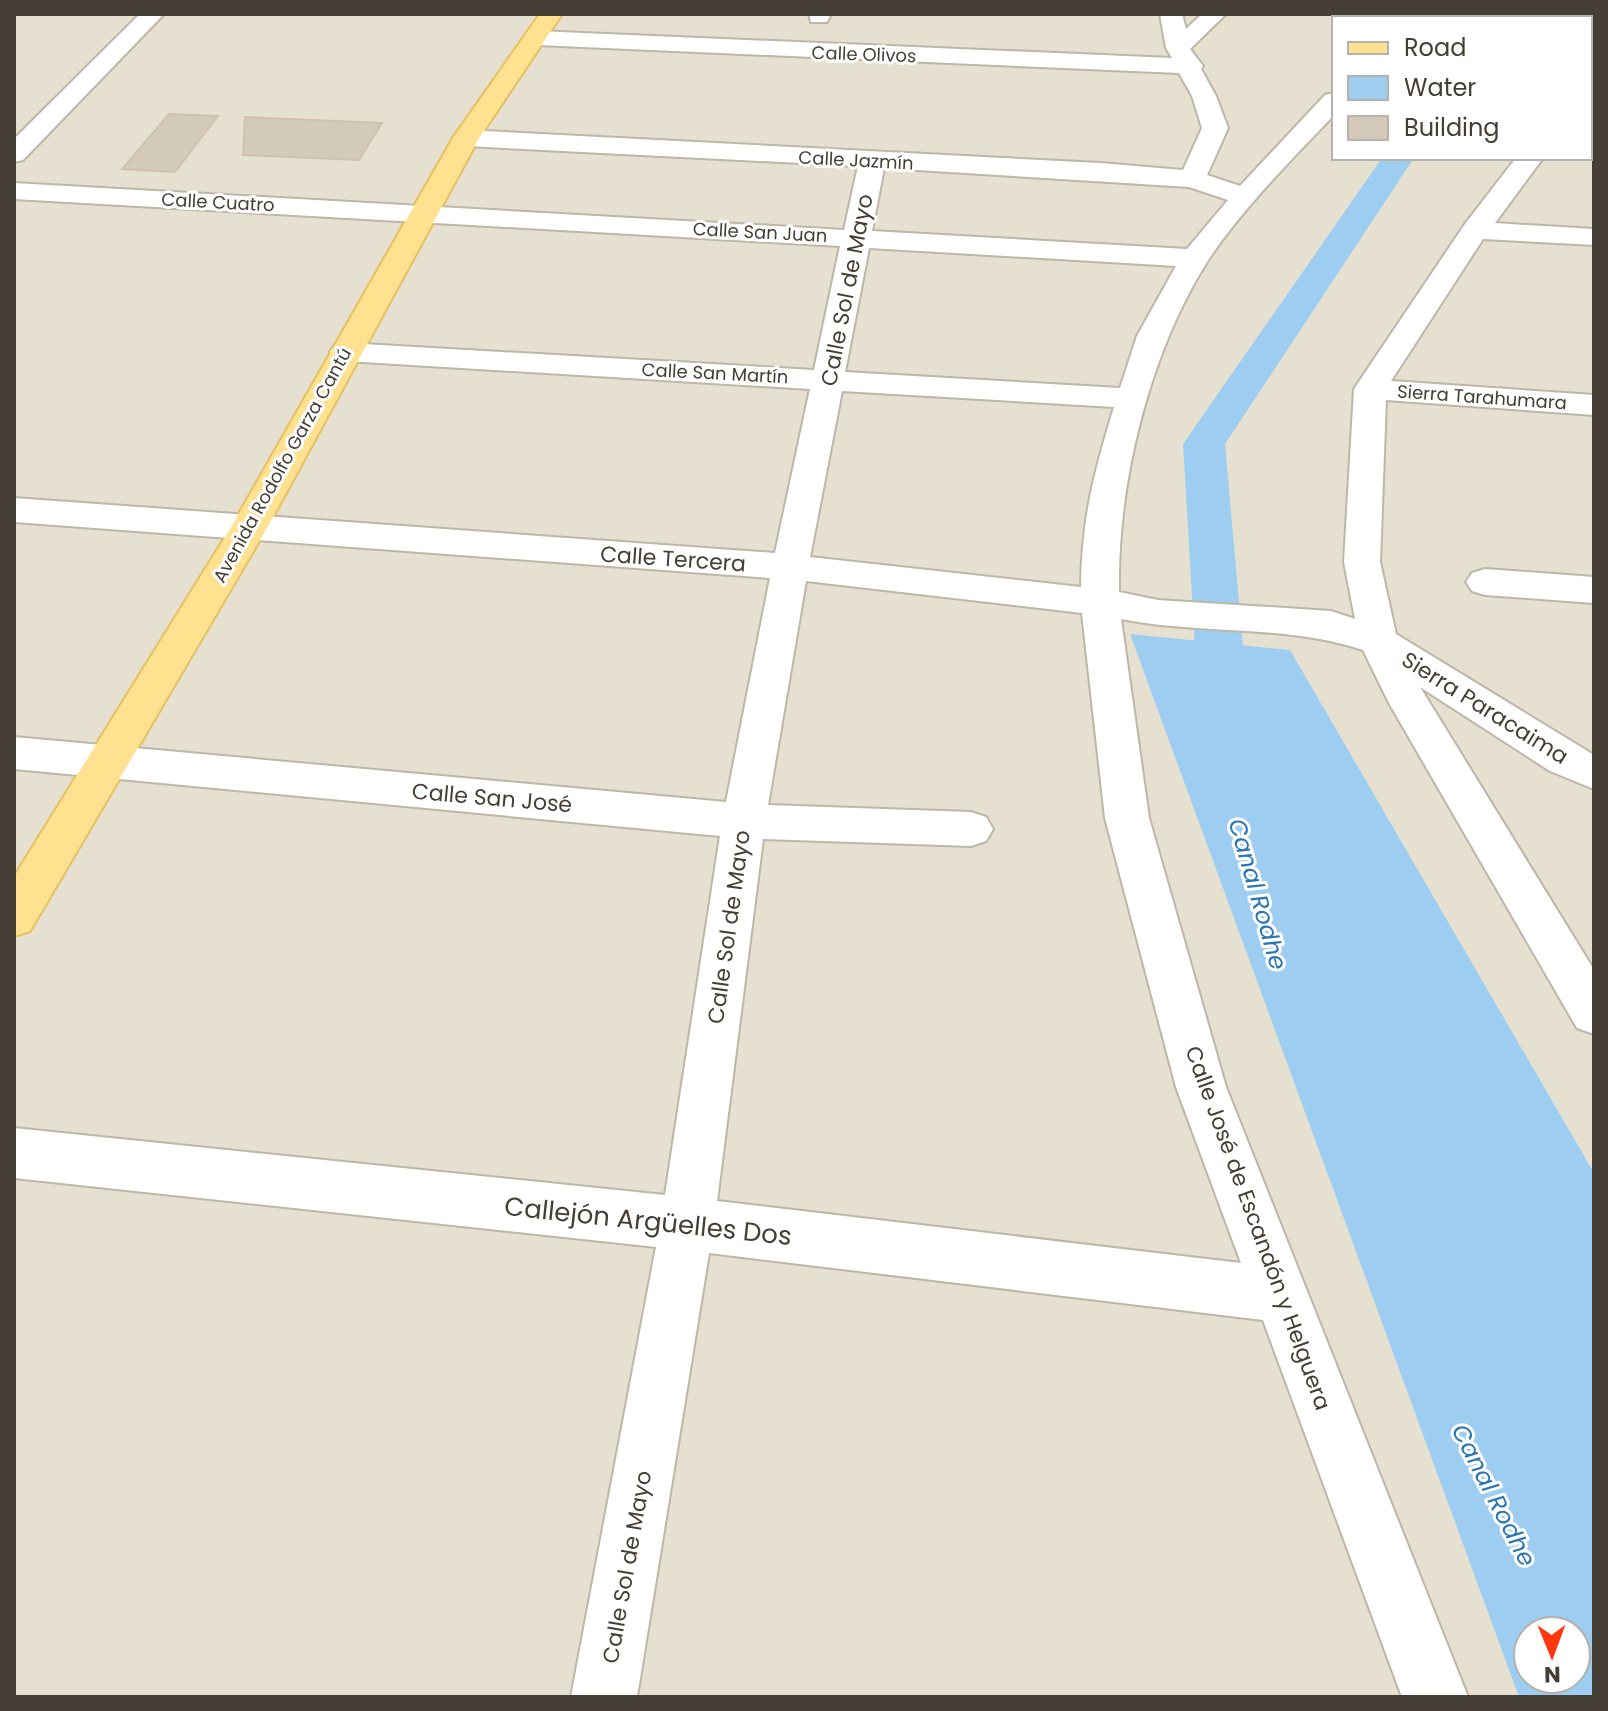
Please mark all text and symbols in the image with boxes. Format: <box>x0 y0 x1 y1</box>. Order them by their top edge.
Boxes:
legend <box>1332 16 1592 160</box>
text: Road <box>1404 31 1466 64</box>
street label: Calle Olivos <box>811 40 917 68</box>
text: Water <box>1404 71 1476 104</box>
text: Building <box>1404 111 1500 144</box>
street label: Calle Jazmín <box>798 145 914 175</box>
street label: Calle Cuatro <box>161 187 275 217</box>
street label: Calle Sol de Mayo <box>813 191 881 389</box>
street label: Calle San Juan <box>692 216 828 248</box>
street label: Avenida Rodolfo Garza Cantú <box>207 343 357 587</box>
street label: Calle San Martín <box>641 357 789 389</box>
street label: Sierra Tarahumara <box>1396 379 1568 415</box>
street label: Calle Tercera <box>599 538 747 580</box>
street label: Sierra Paracaima <box>1396 644 1574 772</box>
street label: Calle San José <box>411 776 573 820</box>
water label: Canal Rodhe <box>1221 815 1295 974</box>
street label: Calle Sol de Mayo <box>700 828 758 1026</box>
street label: Calle José de Escandón y Helguera <box>1178 1042 1338 1414</box>
street label: Callejón Argüelles Dos <box>503 1188 793 1254</box>
water label: Canal Rodhe <box>1444 1418 1544 1572</box>
street label: Calle Sol de Mayo <box>595 1468 659 1666</box>
north arrow <box>1512 1615 1592 1695</box>
text: N <box>1544 1659 1561 1690</box>

